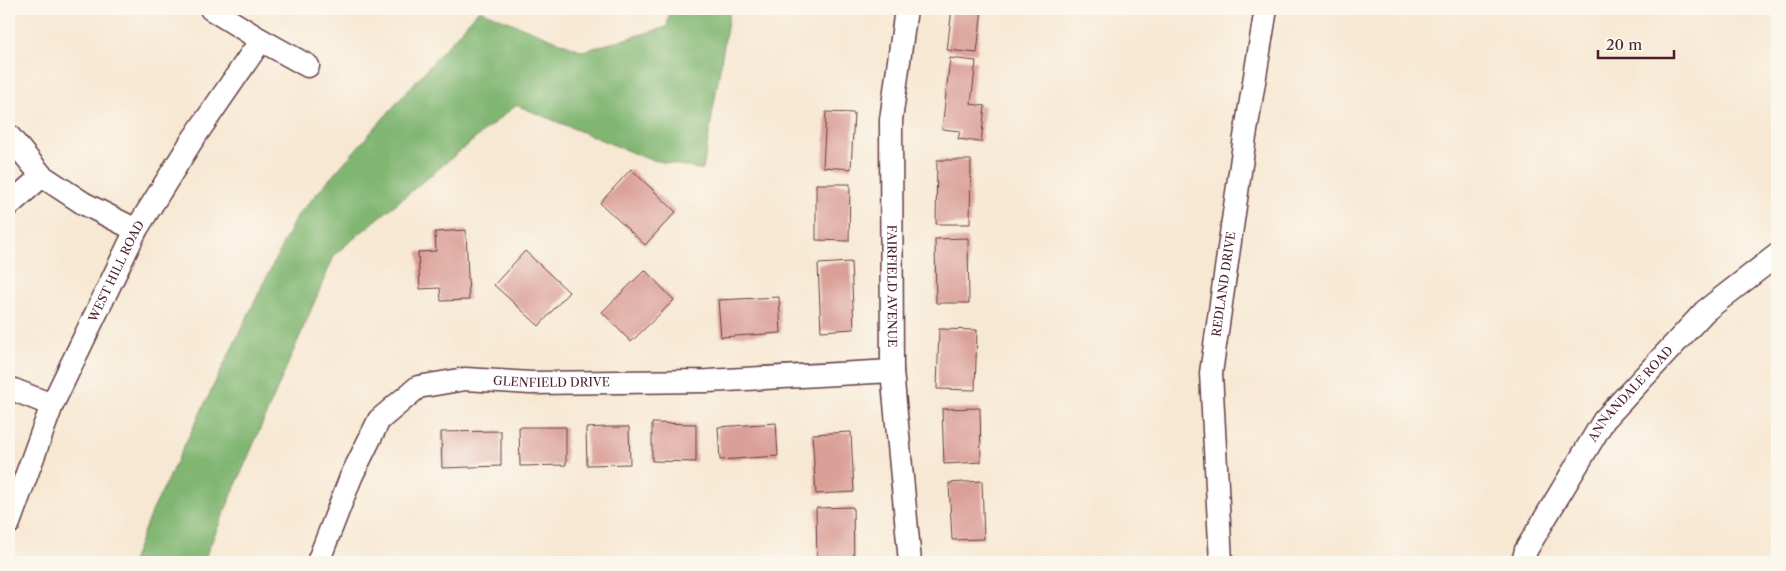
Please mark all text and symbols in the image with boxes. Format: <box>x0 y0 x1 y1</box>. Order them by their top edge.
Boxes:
scale bar <box>1598 28 1675 60</box>
text: 20 m <box>1606 35 1642 54</box>
street label: WEST HILL ROAD <box>85 217 147 325</box>
street label: FAIRFIELD AVENUE <box>884 225 900 347</box>
street label: REDLAND DRIVE <box>1208 230 1238 338</box>
street label: ANNANDALE ROAD <box>1584 342 1676 445</box>
street label: GLENFIELD DRIVE <box>493 373 610 390</box>

